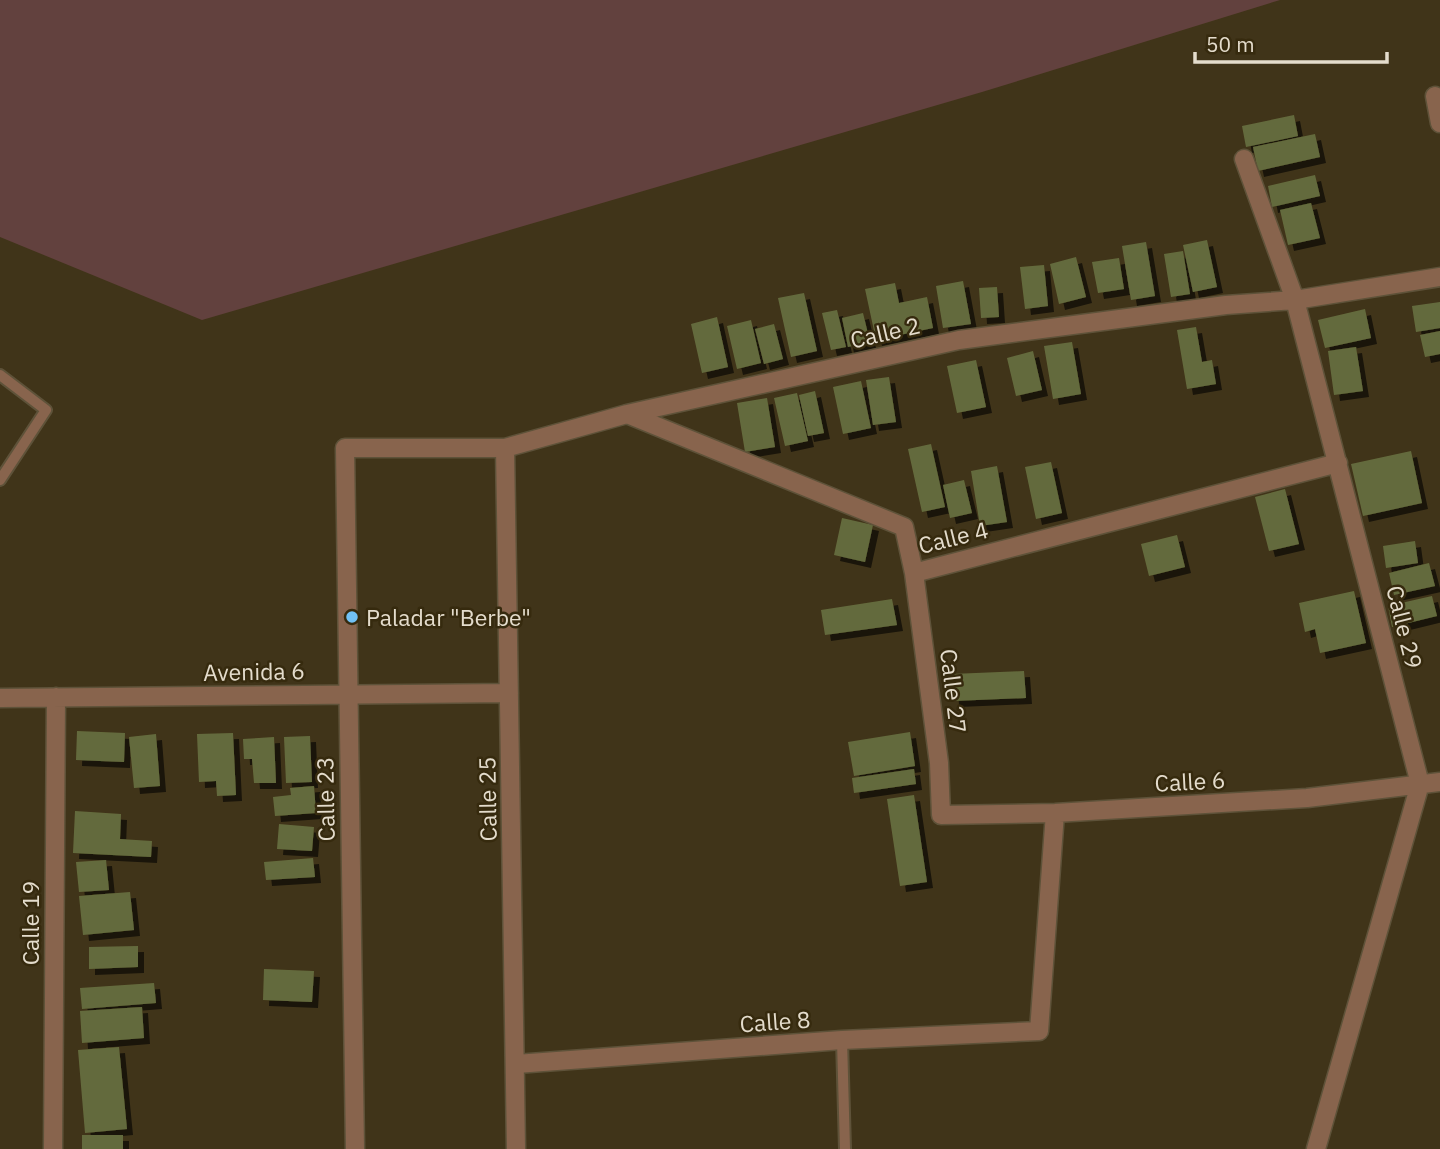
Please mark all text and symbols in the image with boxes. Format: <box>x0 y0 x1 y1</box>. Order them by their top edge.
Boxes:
scale bar <box>1195 21 1388 65</box>
text: 50 m <box>1206 30 1255 58</box>
street label: Calle 2 <box>847 309 923 355</box>
street label: Calle 4 <box>915 514 991 560</box>
street label: Calle 29 <box>1380 582 1430 672</box>
place label: Paladar "Berbe" <box>366 602 531 632</box>
marker: Paladar "Berbe" <box>344 609 360 625</box>
street label: Calle 27 <box>934 647 974 735</box>
street label: Avenida 6 <box>203 655 305 687</box>
street label: Calle 23 <box>309 756 341 842</box>
street label: Calle 25 <box>471 756 503 842</box>
street label: Calle 6 <box>1154 764 1226 798</box>
street label: Calle 19 <box>15 881 45 965</box>
street label: Calle 8 <box>739 1004 811 1038</box>

